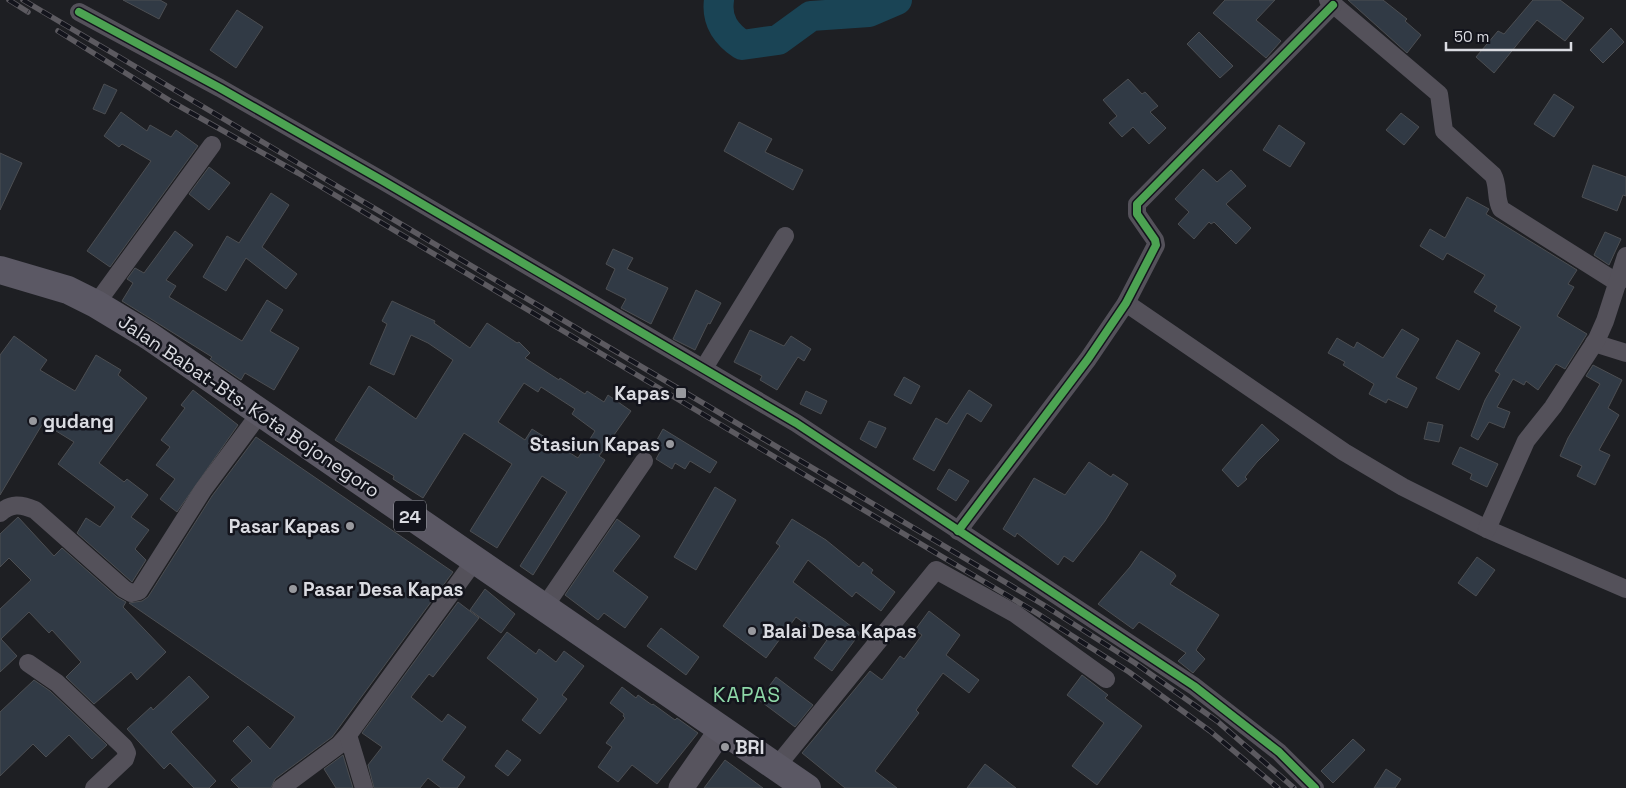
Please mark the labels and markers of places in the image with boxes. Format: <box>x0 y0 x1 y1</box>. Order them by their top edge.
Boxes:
place label: Kapas <box>614 381 670 406</box>
marker: Kapas <box>674 386 688 400</box>
place label: gudang <box>43 409 114 434</box>
marker: gudang <box>27 415 39 427</box>
place label: Stasiun Kapas <box>530 432 660 457</box>
marker: Stasiun Kapas <box>664 438 676 450</box>
place label: Pasar Kapas <box>229 514 340 539</box>
marker: Pasar Kapas <box>344 520 356 532</box>
place label: Pasar Desa Kapas <box>303 577 464 602</box>
marker: Pasar Desa Kapas <box>287 583 299 595</box>
place label: Balai Desa Kapas <box>762 619 917 644</box>
marker: Balai Desa Kapas <box>746 625 758 637</box>
place label: BRI <box>735 735 765 760</box>
marker: BRI <box>719 741 731 753</box>

